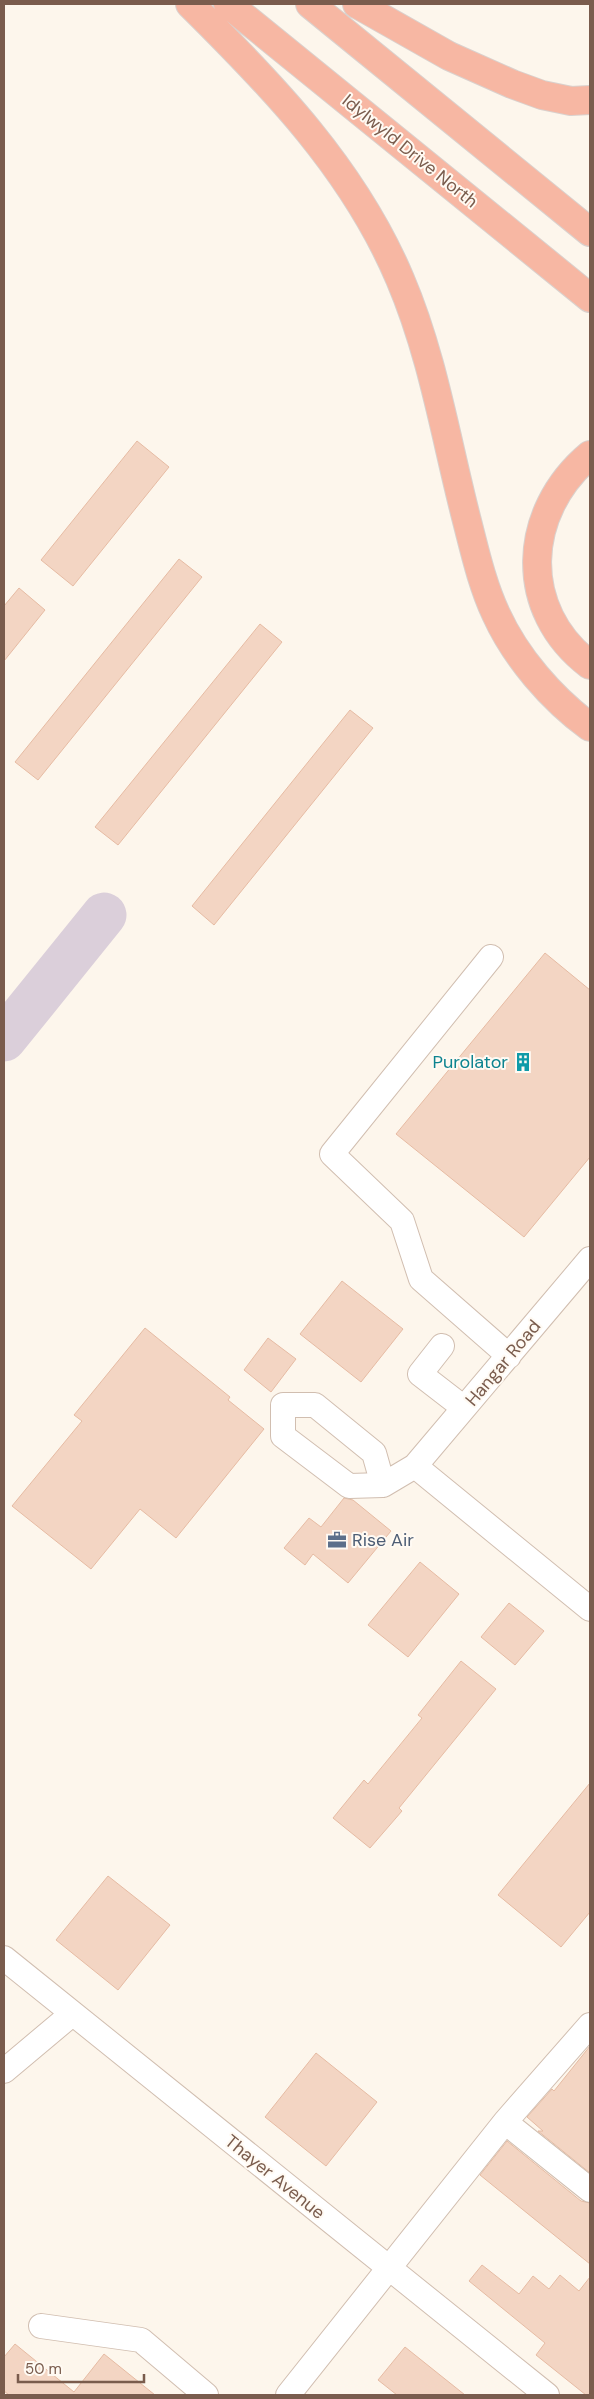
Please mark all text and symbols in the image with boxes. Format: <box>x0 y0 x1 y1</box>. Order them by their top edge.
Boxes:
street label: Idylwyld Drive North <box>337 89 483 213</box>
place label: Purolator <box>433 1050 508 1074</box>
building icon: Purolator <box>512 1051 534 1073</box>
street label: Hangar Road <box>460 1315 546 1411</box>
place label: Rise Air <box>352 1528 414 1552</box>
office icon: Rise Air <box>326 1529 348 1551</box>
street label: Thayer Avenue <box>220 2129 330 2225</box>
scale bar <box>18 2352 144 2384</box>
text: 50 m <box>25 2359 62 2379</box>

